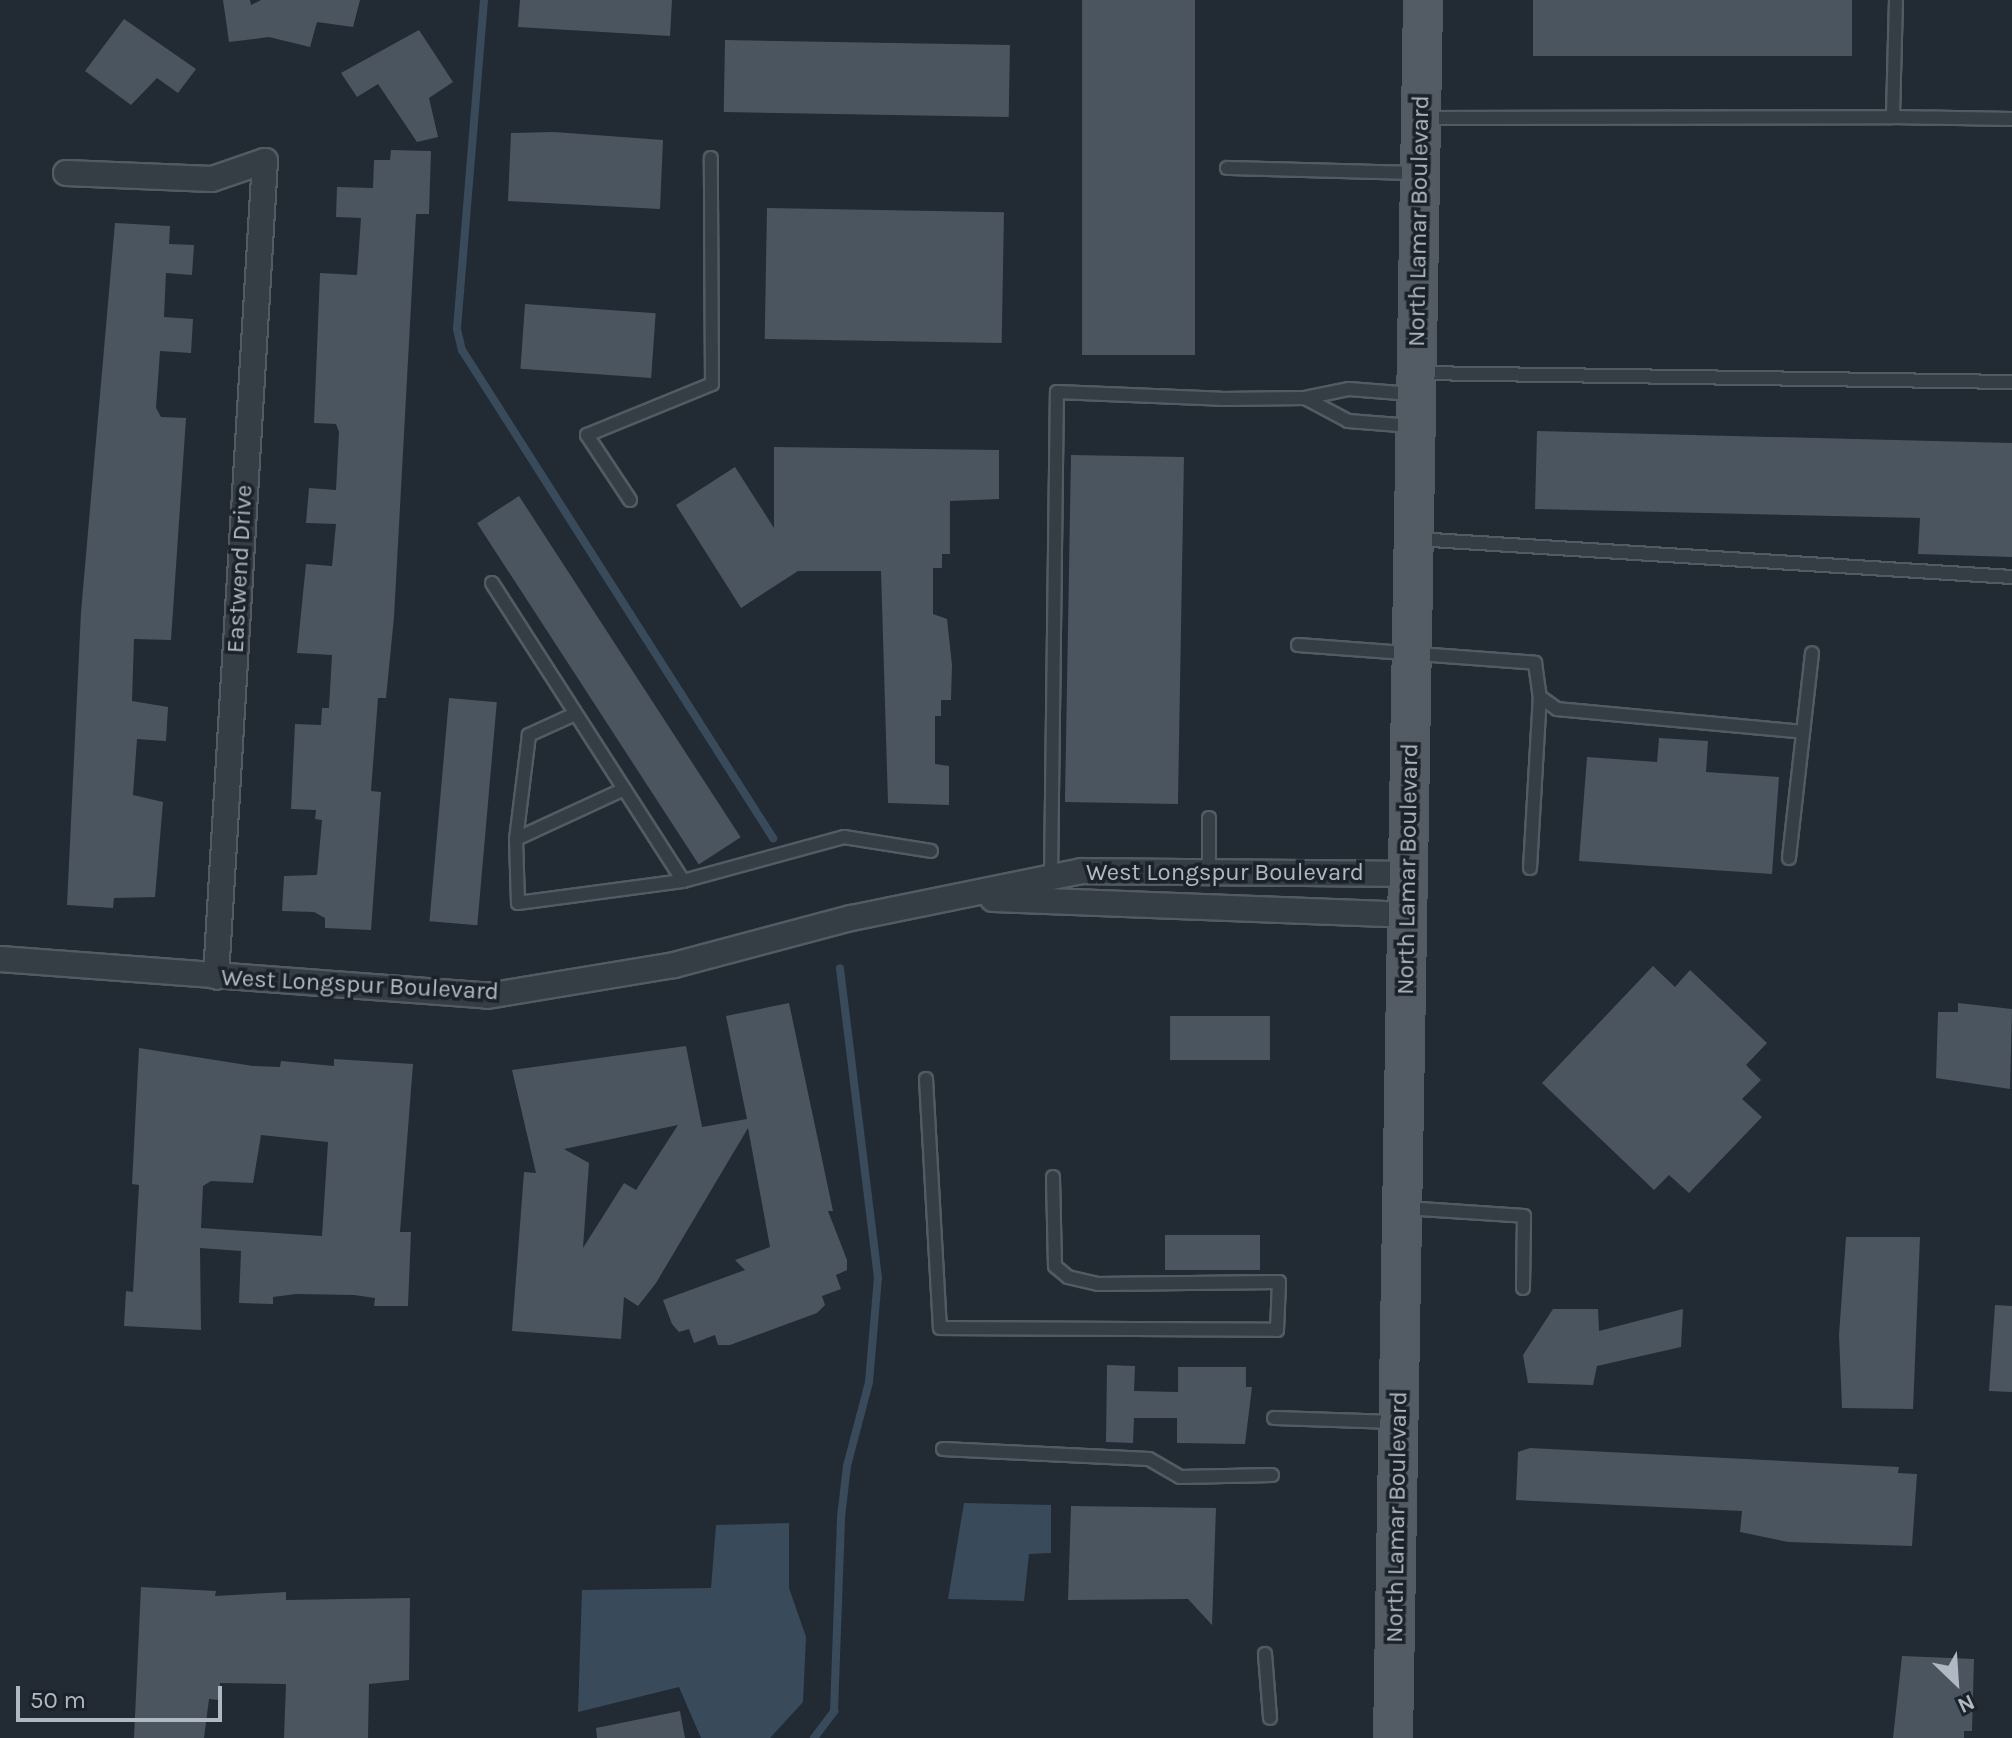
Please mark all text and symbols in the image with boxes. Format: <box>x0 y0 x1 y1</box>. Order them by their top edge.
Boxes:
street label: North Lamar Boulevard <box>1402 95 1436 347</box>
street label: Eastwend Drive <box>221 484 259 654</box>
street label: North Lamar Boulevard <box>1391 743 1425 995</box>
street label: West Longspur Boulevard <box>1086 859 1364 887</box>
street label: West Longspur Boulevard <box>220 963 500 1007</box>
street label: North Lamar Boulevard <box>1380 1391 1414 1643</box>
north arrow <box>1916 1642 1996 1722</box>
scale bar <box>20 1670 226 1720</box>
text: 50 m <box>30 1686 86 1714</box>
text: N <box>1953 1689 1979 1719</box>

